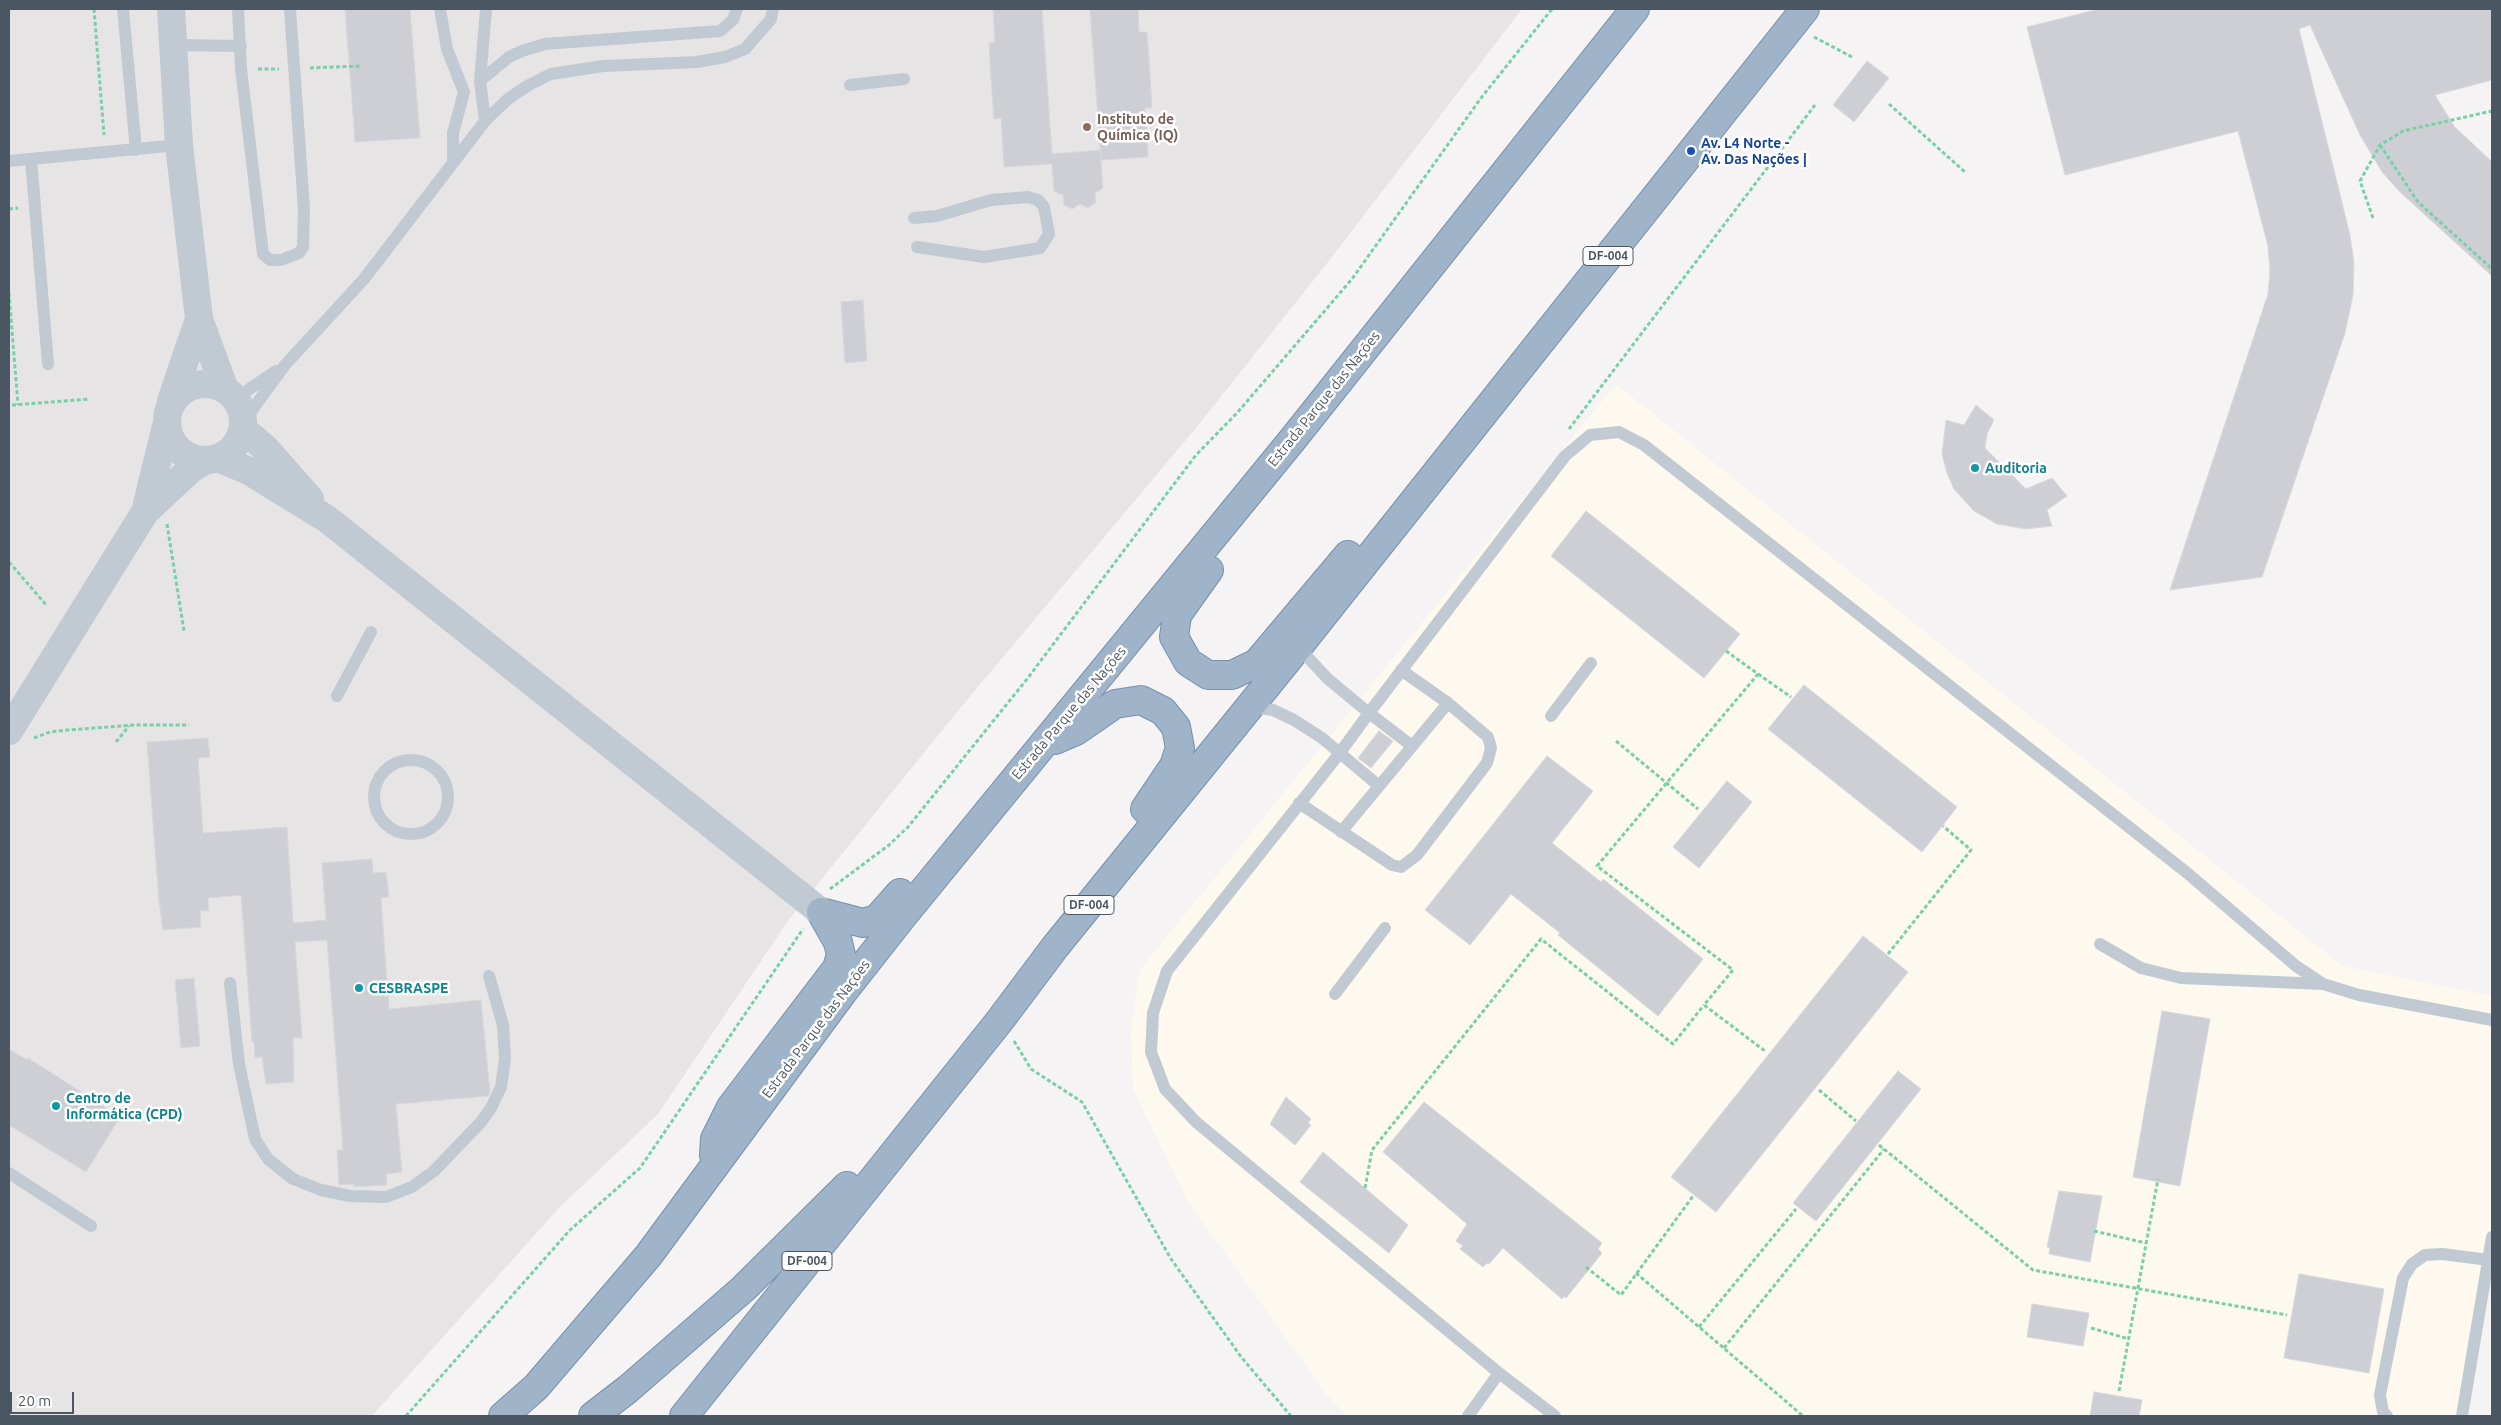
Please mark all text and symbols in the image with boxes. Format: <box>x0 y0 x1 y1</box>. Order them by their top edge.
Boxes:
place label: Instituto de Química (IQ) <box>1097 111 1178 144</box>
marker: Instituto de Química (IQ) <box>1081 121 1093 133</box>
place label: Av. L4 Norte - Av. Das Nações | <box>1701 135 1807 168</box>
marker: Av. L4 Norte - Av. Das Nações | <box>1685 145 1697 157</box>
road number: DF-004 <box>1583 247 1633 266</box>
street label: Estrada Parque das Nações <box>1264 328 1384 470</box>
place label: Auditoria <box>1985 460 2047 476</box>
marker: Auditoria <box>1969 462 1981 474</box>
street label: Estrada Parque das Nações <box>1008 643 1130 783</box>
road number: DF-004 <box>1064 896 1114 914</box>
street label: Estrada Parque das Nações <box>759 957 873 1101</box>
place label: CESBRASPE <box>369 980 448 996</box>
marker: CESBRASPE <box>353 982 365 994</box>
place label: Centro de Informática (CPD) <box>66 1090 183 1122</box>
marker: Centro de Informática (CPD) <box>50 1100 62 1112</box>
road number: DF-004 <box>782 1252 832 1270</box>
scale bar <box>12 1382 76 1414</box>
text: 20 m <box>18 1392 51 1409</box>

